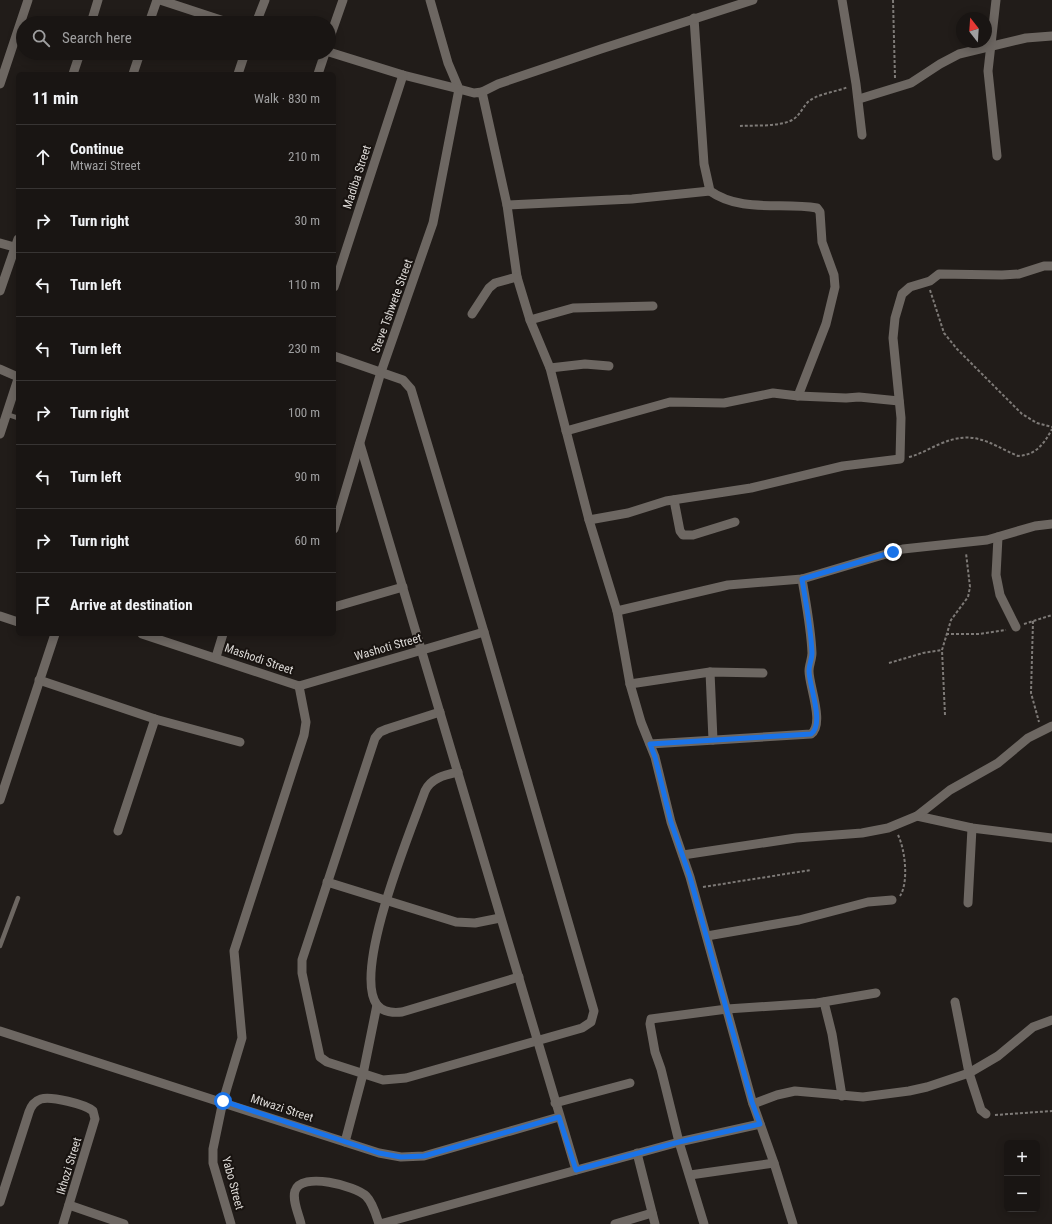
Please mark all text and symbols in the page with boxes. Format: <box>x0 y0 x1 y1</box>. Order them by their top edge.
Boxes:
north arrow <box>956 12 992 48</box>
search box <box>16 16 336 60</box>
icon: search <box>30 27 52 49</box>
text: Search here <box>62 29 132 47</box>
text: 11 min <box>32 88 78 108</box>
text: Walk · 830 m <box>254 91 320 106</box>
text: Continue <box>70 140 124 158</box>
street label: Madiba Street <box>340 143 374 211</box>
icon: ahead <box>32 146 54 168</box>
text: 210 m <box>288 149 320 164</box>
text: Mtwazi Street <box>70 158 140 173</box>
icon: right <box>32 210 54 232</box>
text: Turn right <box>70 212 129 230</box>
text: 30 m <box>294 213 320 228</box>
street label: Steve Tshwete Street <box>369 257 416 355</box>
icon: left <box>32 274 54 296</box>
text: Turn left <box>70 276 121 294</box>
text: 110 m <box>288 277 320 292</box>
icon: left <box>32 338 54 360</box>
text: Turn left <box>70 340 121 358</box>
text: 230 m <box>288 341 320 356</box>
icon: right <box>32 402 54 424</box>
text: Turn right <box>70 404 129 422</box>
text: 100 m <box>288 405 320 420</box>
icon: left <box>32 466 54 488</box>
text: Turn left <box>70 468 121 486</box>
text: 90 m <box>294 469 320 484</box>
icon: right <box>32 530 54 552</box>
text: Turn right <box>70 532 129 550</box>
text: 60 m <box>294 533 320 548</box>
route end <box>884 543 902 561</box>
icon: arrive <box>32 594 54 616</box>
text: Arrive at destination <box>70 596 193 614</box>
street label: Washoti Street <box>353 631 424 663</box>
street label: Mashodi Street <box>223 641 296 677</box>
street label: Mtwazi Street <box>249 1091 316 1125</box>
route start <box>214 1092 232 1110</box>
street label: Ikhozi Street <box>54 1135 84 1196</box>
map controls <box>1004 1140 1040 1212</box>
button: + <box>1004 1140 1040 1176</box>
street label: Yabo Street <box>219 1155 247 1212</box>
button: − <box>1004 1176 1040 1212</box>

